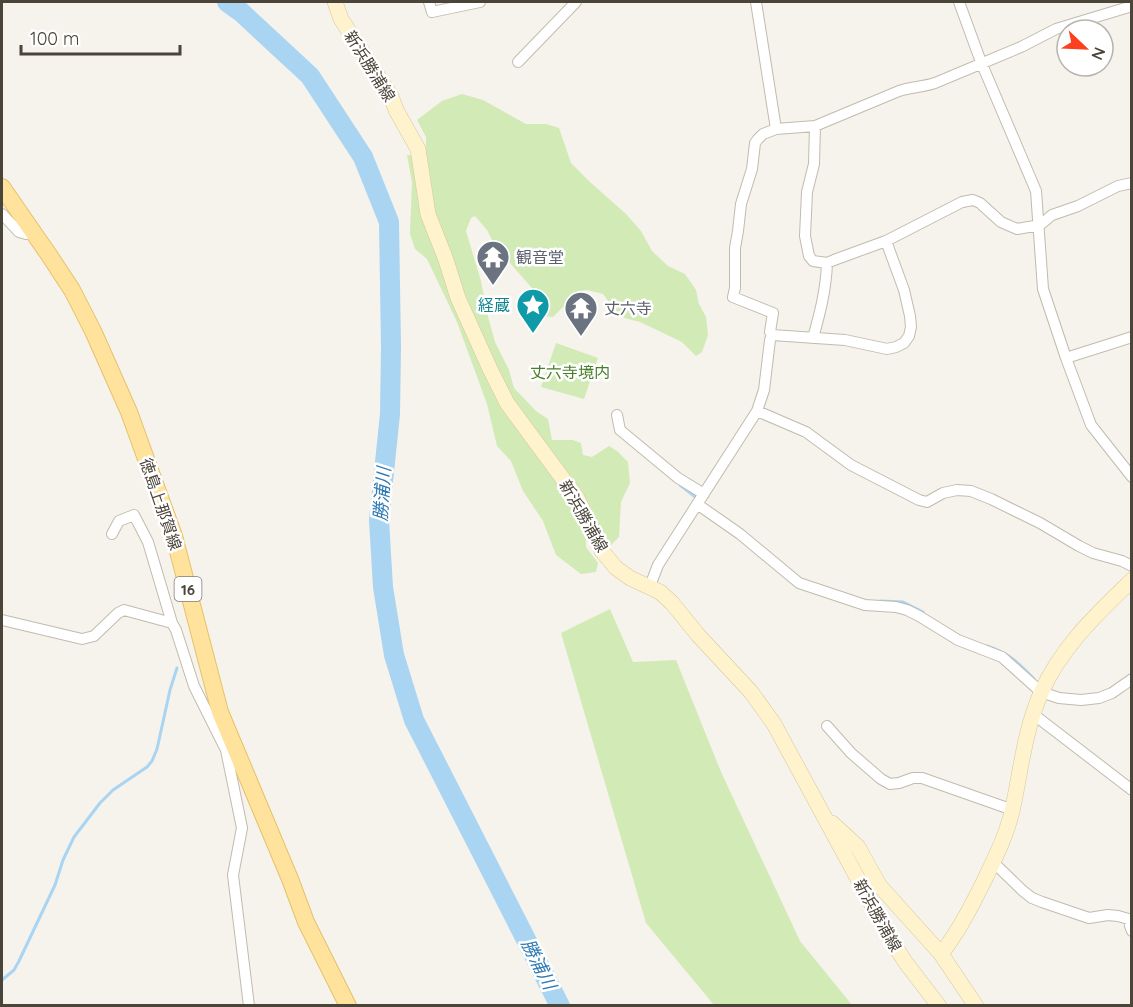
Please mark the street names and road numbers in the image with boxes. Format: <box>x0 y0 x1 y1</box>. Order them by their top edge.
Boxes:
street label: 新浜勝浦線 <box>340 27 400 105</box>
street label: 徳島上那賀線 <box>136 455 186 553</box>
street label: 新浜勝浦線 <box>555 476 613 556</box>
road number: 16 <box>174 577 201 601</box>
street label: 新浜勝浦線 <box>850 875 906 955</box>

